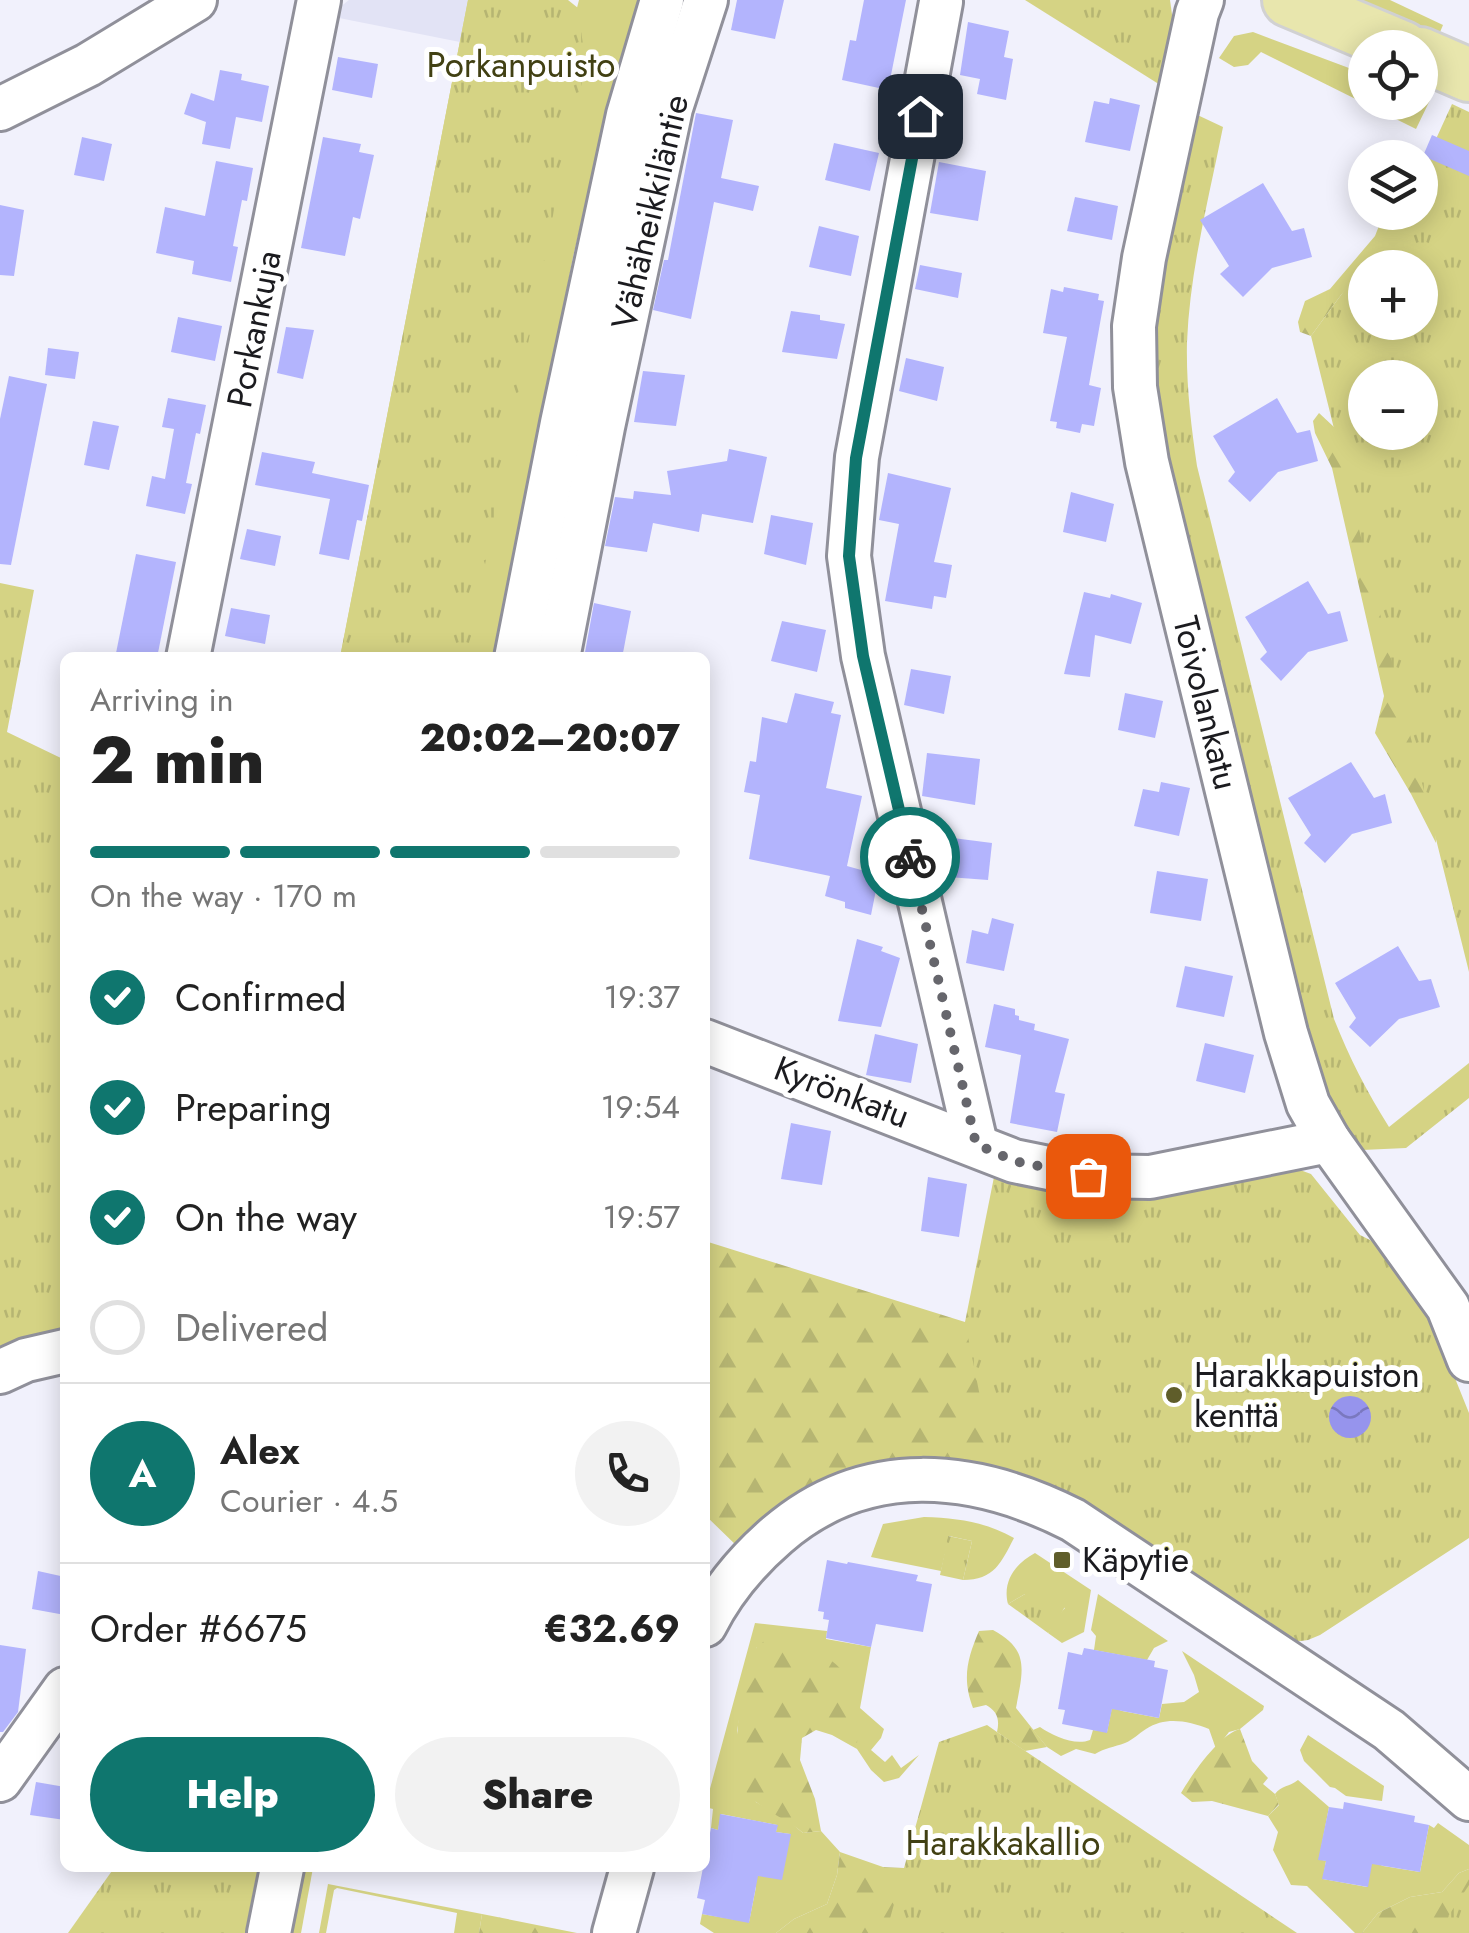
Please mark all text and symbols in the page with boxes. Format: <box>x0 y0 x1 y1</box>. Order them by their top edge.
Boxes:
map controls <box>1348 30 1438 450</box>
button: locate <box>1348 30 1438 120</box>
park label: Porkanpuisto <box>427 40 615 90</box>
pin <box>878 74 963 159</box>
icon: home <box>893 89 948 144</box>
street label: Vähäheikkiläntie <box>599 90 701 334</box>
button: layers <box>1348 140 1438 230</box>
street label: Porkankuja <box>214 246 294 412</box>
button: + <box>1348 250 1438 340</box>
button: − <box>1348 360 1438 450</box>
street label: Toivolankatu <box>1160 611 1252 795</box>
text: Arriving in <box>90 677 234 723</box>
text: 20:02–20:07 <box>420 710 680 765</box>
text: 2 min <box>90 713 265 807</box>
courier <box>860 807 960 907</box>
icon: bike <box>883 830 938 885</box>
text: On the way · 170 m <box>90 873 357 919</box>
icon: check <box>90 970 145 1025</box>
text: Confirmed <box>175 970 346 1025</box>
text: 19:37 <box>604 974 680 1020</box>
street label: Kyrönkatu <box>767 1043 917 1141</box>
icon: check <box>90 1080 145 1135</box>
text: Preparing <box>175 1080 332 1135</box>
text: 19:54 <box>601 1084 680 1130</box>
pin <box>1046 1134 1131 1219</box>
icon: bag <box>1061 1149 1116 1204</box>
icon: check <box>90 1190 145 1245</box>
text: On the way <box>175 1190 357 1245</box>
text: 19:57 <box>603 1194 680 1240</box>
text: Delivered <box>175 1300 328 1355</box>
place label: Harakkapuiston kenttä <box>1194 1350 1420 1440</box>
marker: Harakkapuiston kenttä <box>1163 1384 1185 1406</box>
button: phone <box>575 1421 680 1526</box>
text: Alex <box>220 1423 300 1478</box>
text: A <box>129 1446 156 1501</box>
text: Courier · 4.5 <box>220 1478 398 1524</box>
place label: Käpytie <box>1082 1535 1189 1585</box>
marker: Käpytie <box>1051 1549 1073 1571</box>
text: Order #6675 <box>90 1601 307 1656</box>
text: €32.69 <box>544 1601 680 1656</box>
button: Help <box>90 1737 375 1852</box>
button: Share <box>395 1737 680 1852</box>
park label: Harakkakallio <box>906 1818 1100 1868</box>

